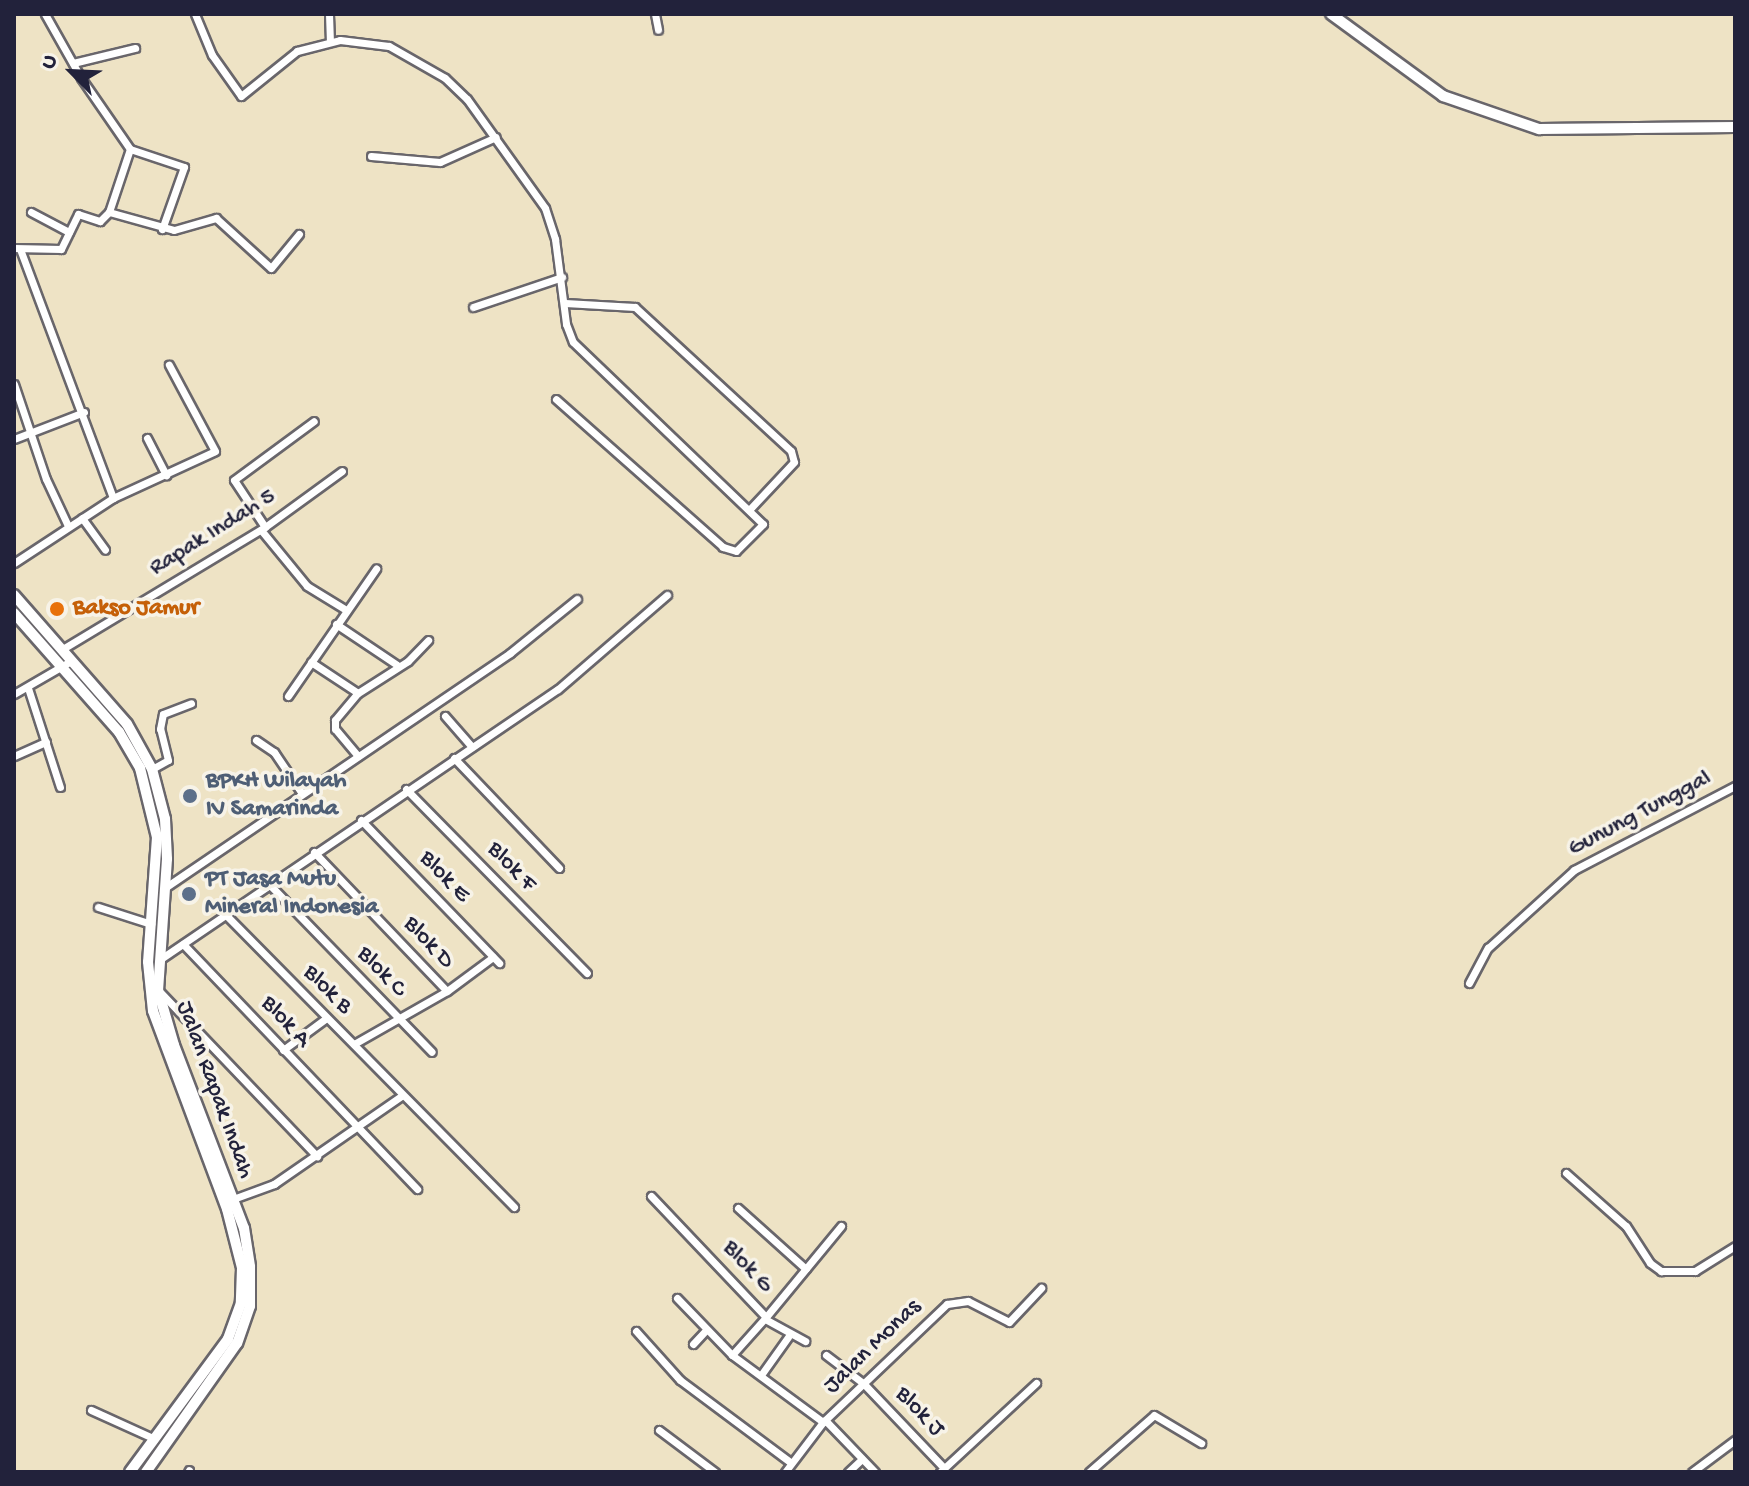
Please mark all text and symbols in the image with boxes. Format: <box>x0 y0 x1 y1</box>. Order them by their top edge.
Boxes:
north arrow <box>32 32 112 112</box>
text: U <box>36 51 65 73</box>
street label: Rapak Indah 5 <box>145 483 281 583</box>
place label: Bakso Jamur <box>73 595 199 623</box>
marker: Bakso Jamur <box>48 600 66 618</box>
street label: Gunung Tunggal <box>1564 764 1716 864</box>
place label: BPKH Wilayah IV Samarinda <box>206 768 346 824</box>
marker: BPKH Wilayah IV Samarinda <box>181 787 199 805</box>
street label: Blok F <box>480 836 542 898</box>
street label: Blok E <box>412 845 476 909</box>
place label: PT Jasa Mutu Mineral Indonesia <box>205 866 378 922</box>
marker: PT Jasa Mutu Mineral Indonesia <box>180 885 198 903</box>
street label: Blok D <box>396 910 460 976</box>
street label: Blok C <box>350 941 412 1003</box>
street label: Blok B <box>296 959 358 1021</box>
street label: Blok A <box>254 990 316 1054</box>
street label: Jalan Rapak Indah <box>169 997 259 1183</box>
street label: Blok G <box>715 1235 779 1299</box>
street label: Jalan Monas <box>818 1293 928 1401</box>
street label: Blok J <box>888 1381 950 1443</box>

